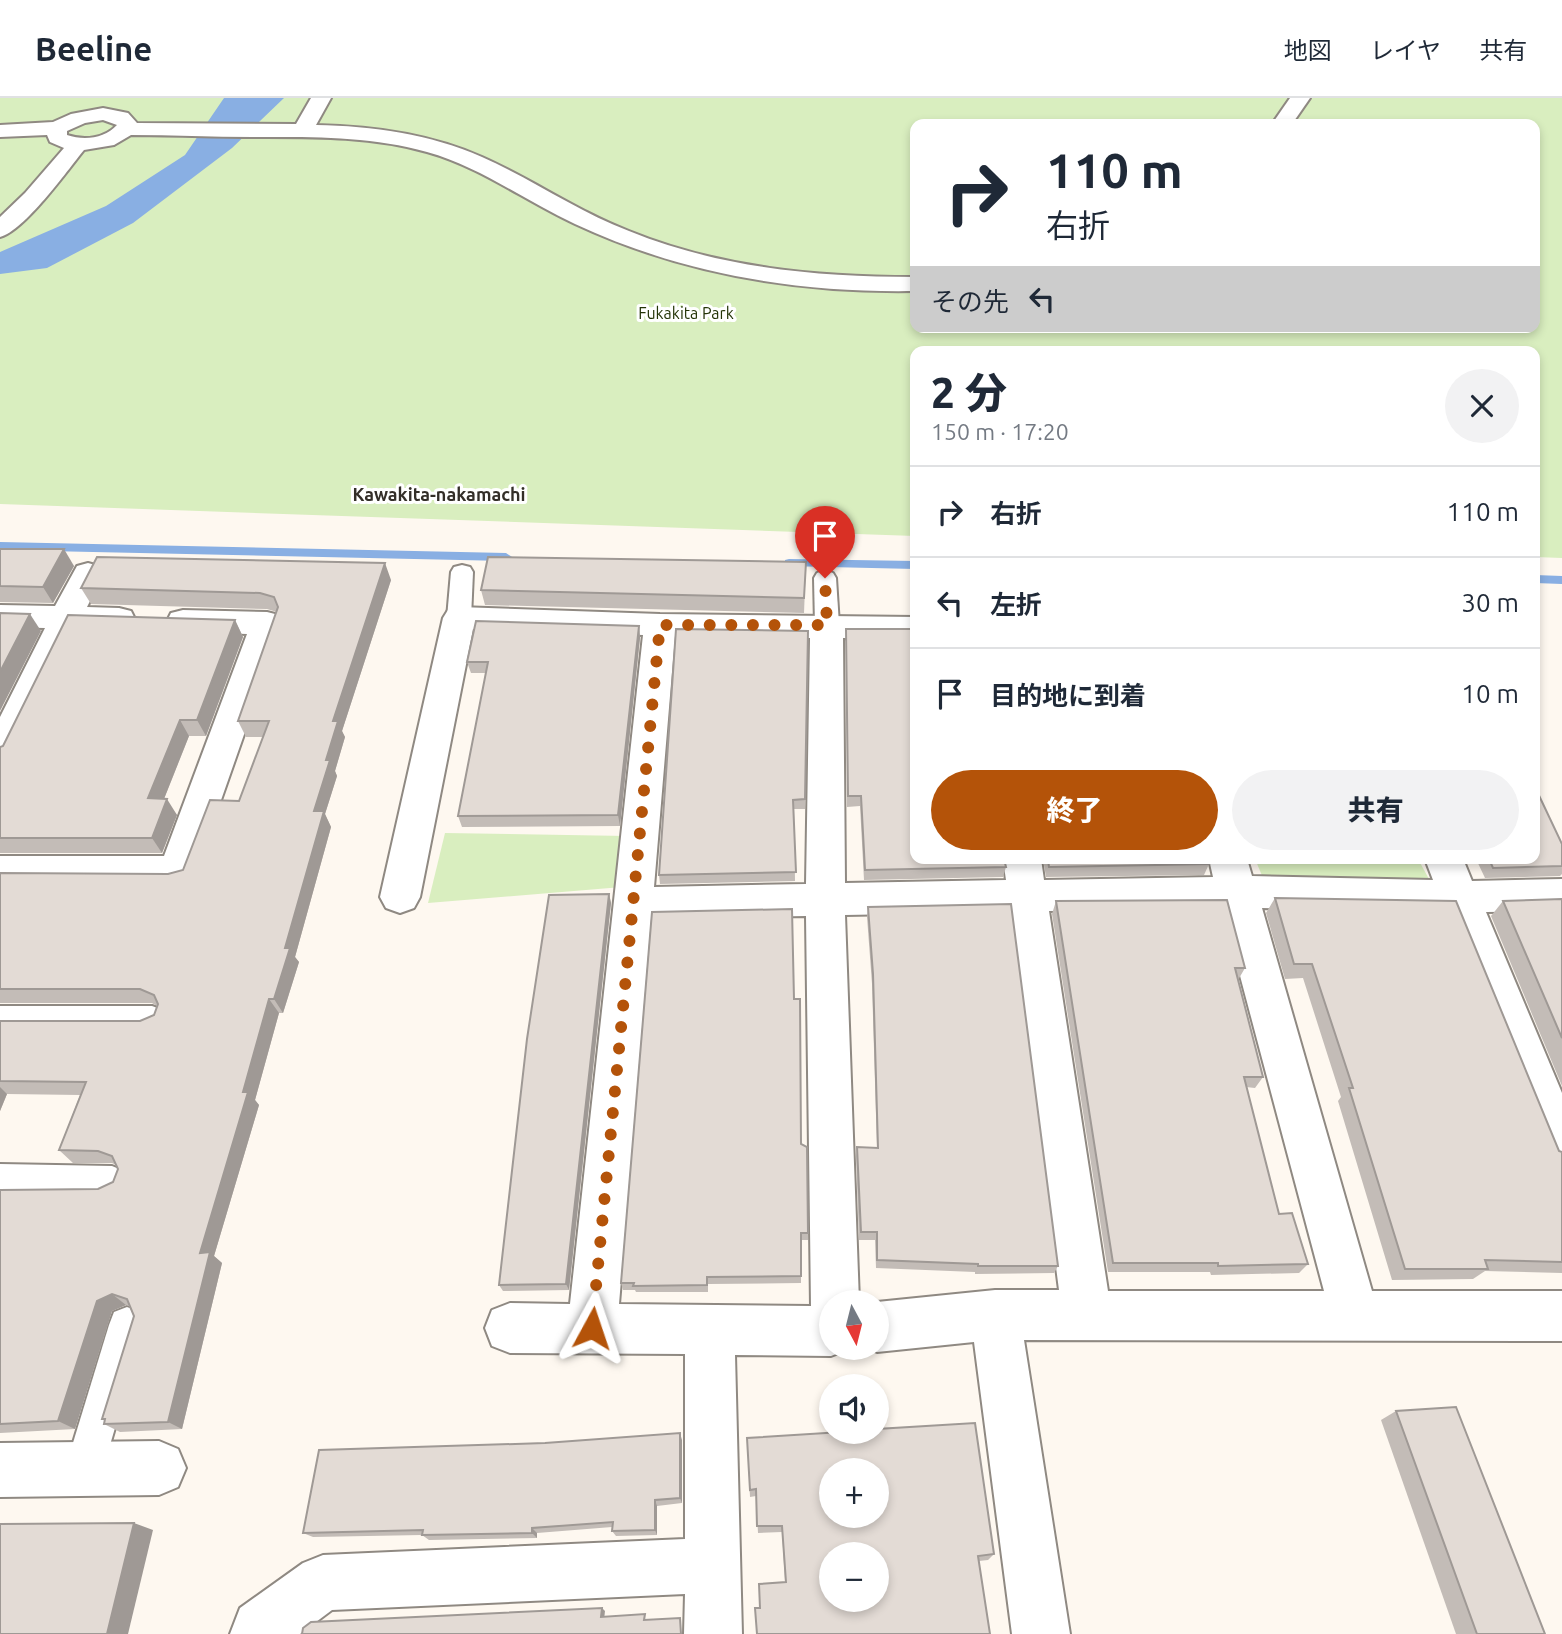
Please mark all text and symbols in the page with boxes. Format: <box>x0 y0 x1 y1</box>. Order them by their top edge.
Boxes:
text: Beeline <box>35 30 152 67</box>
text: 地図 <box>1284 37 1332 64</box>
text: レイヤ <box>1370 37 1441 64</box>
text: 共有 <box>1479 37 1527 64</box>
text: 110 m <box>1046 142 1183 197</box>
icon: right <box>931 147 1022 238</box>
text: 右折 <box>1046 207 1110 243</box>
icon: left <box>1023 280 1061 318</box>
text: その先 <box>931 287 1009 316</box>
park label: Fukakita Park <box>638 304 734 322</box>
text: 2 分 <box>931 369 1007 416</box>
button: close <box>1445 369 1519 443</box>
text: 150 m · 17:20 <box>931 419 1069 444</box>
district label: Kawakita-nakamachi <box>352 484 526 504</box>
icon: right <box>931 493 969 531</box>
text: 110 m <box>1447 497 1519 526</box>
text: 右折 <box>990 499 1042 528</box>
pin <box>795 506 855 578</box>
icon: arrive <box>806 517 844 555</box>
icon: left <box>931 584 969 622</box>
text: 30 m <box>1461 588 1519 617</box>
text: 左折 <box>990 590 1042 619</box>
icon: arrive <box>931 675 969 713</box>
text: 10 m <box>1461 679 1519 708</box>
text: 目的地に到着 <box>990 681 1146 710</box>
button: 終了 <box>931 770 1218 850</box>
button: 共有 <box>1232 770 1519 850</box>
north arrow <box>819 1290 889 1360</box>
map controls <box>819 1290 889 1612</box>
position arrow <box>555 1291 629 1365</box>
button: sound <box>819 1374 889 1444</box>
button: + <box>819 1458 889 1528</box>
button: − <box>819 1542 889 1612</box>

